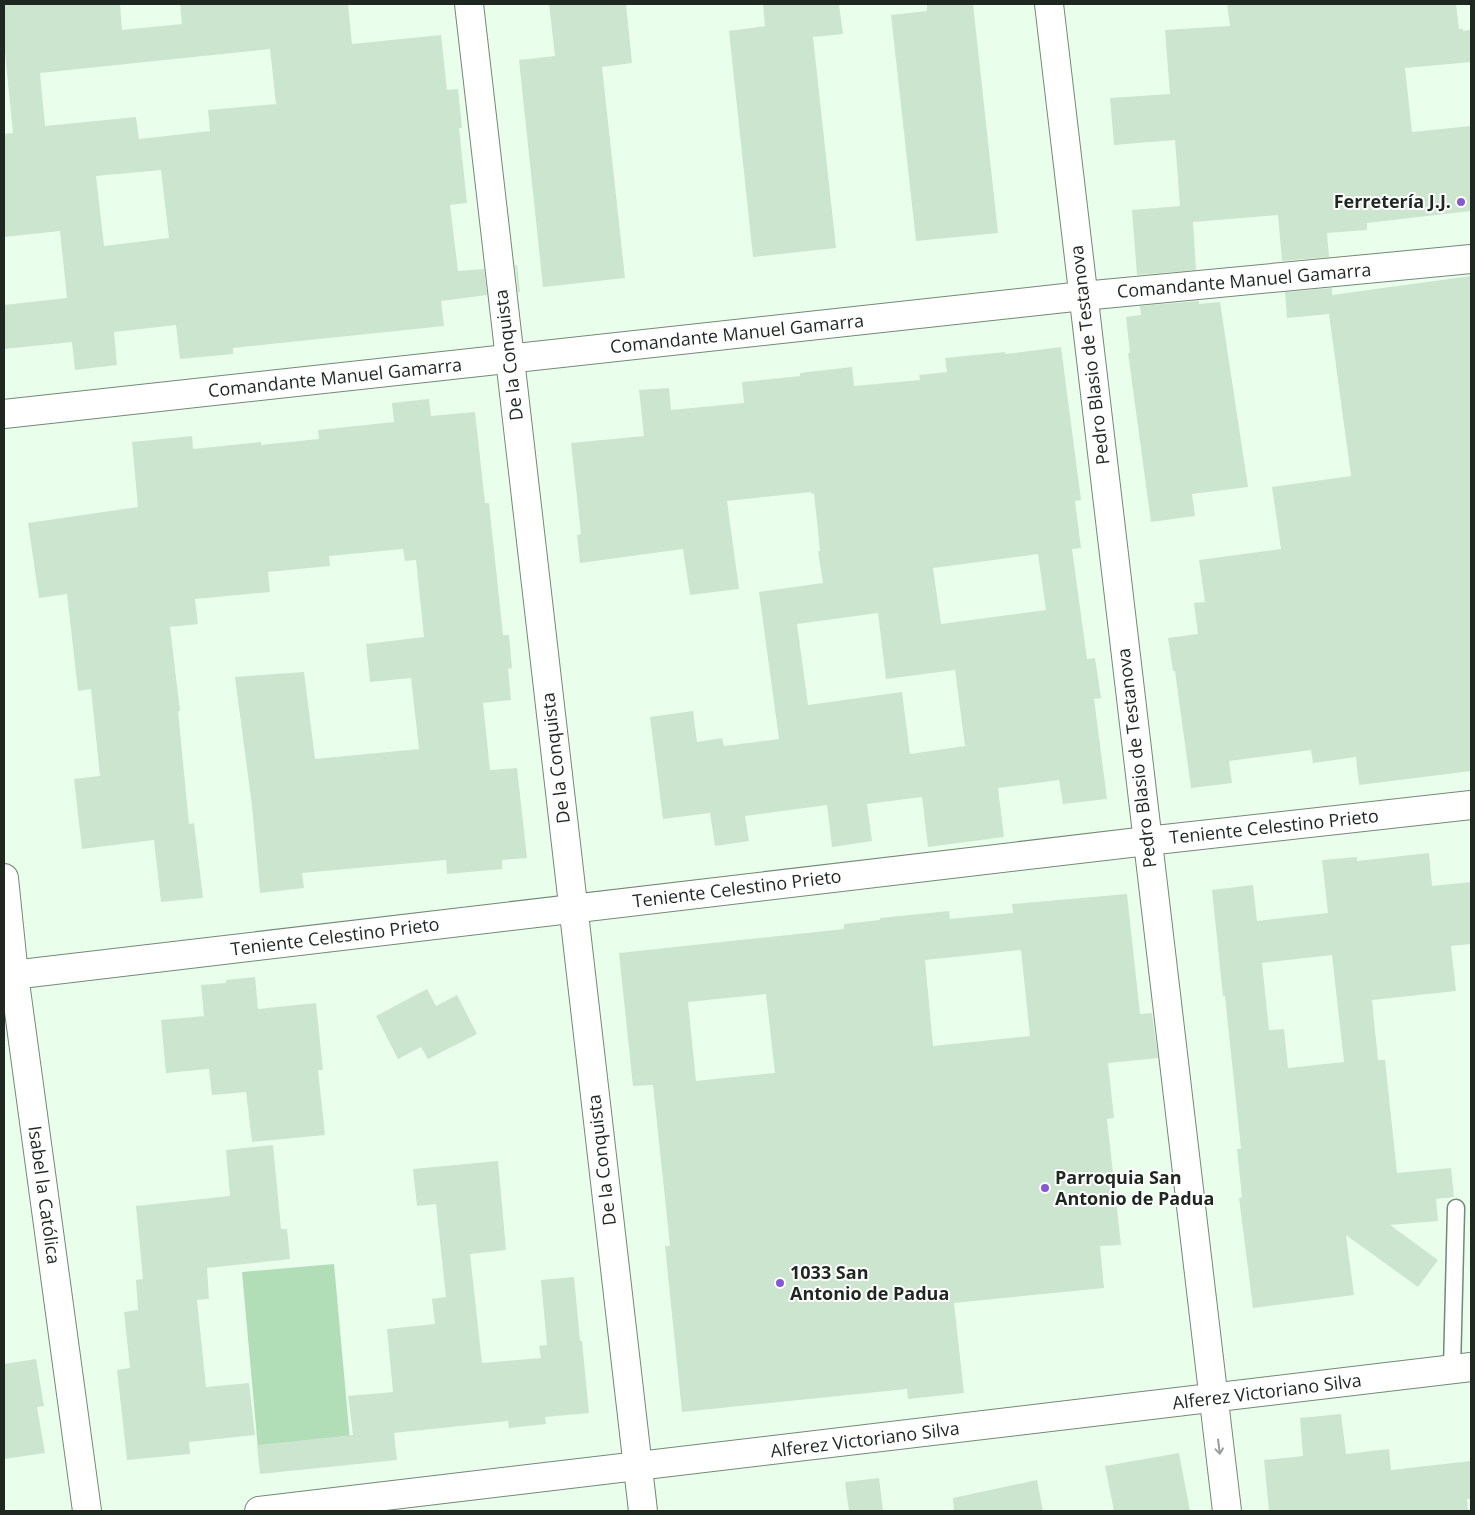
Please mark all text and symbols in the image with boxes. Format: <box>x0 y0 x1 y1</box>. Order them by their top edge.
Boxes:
place label: Ferretería J.J. <box>1334 189 1451 213</box>
marker: Ferretería J.J. <box>1455 196 1467 208</box>
street label: Pedro Blasio de Testanova <box>1064 244 1114 466</box>
street label: Comandante Manuel Gamarra <box>1116 257 1372 303</box>
street label: De la Conquista <box>488 288 528 422</box>
street label: Comandante Manuel Gamarra <box>609 308 865 358</box>
street label: Comandante Manuel Gamarra <box>207 352 463 402</box>
street label: Pedro Blasio de Testanova <box>1111 647 1161 869</box>
street label: De la Conquista <box>535 691 575 825</box>
street label: Teniente Celestino Prieto <box>1168 803 1380 849</box>
street label: Teniente Celestino Prieto <box>631 863 843 913</box>
street label: Teniente Celestino Prieto <box>229 911 441 961</box>
street label: De la Conquista <box>581 1093 621 1227</box>
street label: Isabel la Católica <box>23 1124 67 1266</box>
place label: Parroquia San Antonio de Padua <box>1055 1165 1214 1210</box>
marker: Parroquia San Antonio de Padua <box>1039 1182 1051 1194</box>
place label: 1033 San Antonio de Padua <box>790 1260 949 1305</box>
marker: 1033 San Antonio de Padua <box>774 1277 786 1289</box>
street label: Alferez Victoriano Silva <box>1171 1368 1363 1415</box>
street label: Alferez Victoriano Silva <box>769 1416 961 1463</box>
one-way arrow <box>1214 1439 1224 1455</box>

